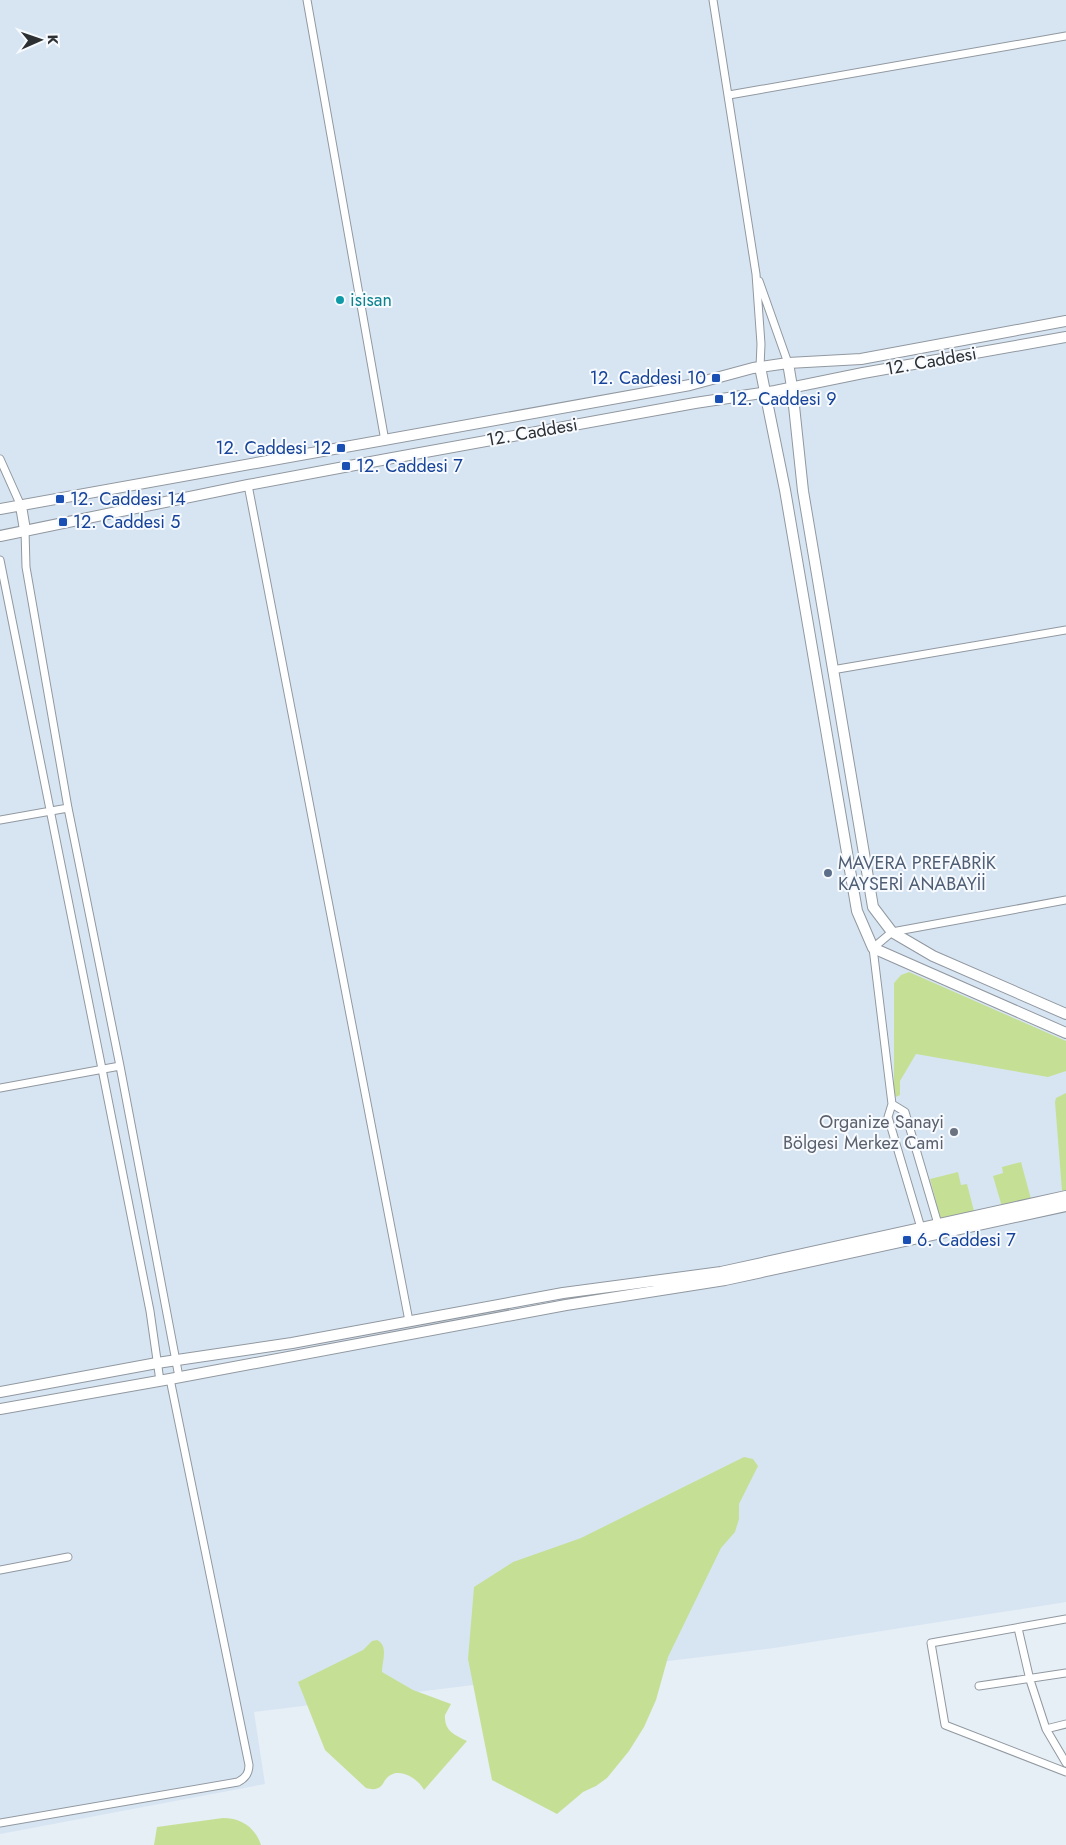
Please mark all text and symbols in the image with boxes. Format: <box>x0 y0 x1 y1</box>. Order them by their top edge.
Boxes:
north arrow <box>15 15 65 65</box>
text: K <box>43 34 63 45</box>
place label: isisan <box>350 287 392 313</box>
marker: isisan <box>334 294 346 306</box>
street label: 12. Caddesi <box>884 340 978 382</box>
place label: 12. Caddesi 10 <box>590 365 706 391</box>
marker: 12. Caddesi 10 <box>710 372 722 384</box>
place label: 12. Caddesi 9 <box>729 386 837 412</box>
marker: 12. Caddesi 9 <box>713 393 725 405</box>
street label: 12. Caddesi <box>485 411 579 453</box>
place label: 12. Caddesi 12 <box>215 435 331 461</box>
marker: 12. Caddesi 12 <box>335 442 347 454</box>
place label: 12. Caddesi 7 <box>356 453 463 479</box>
marker: 12. Caddesi 7 <box>340 460 352 472</box>
place label: 12. Caddesi 14 <box>70 486 186 512</box>
marker: 12. Caddesi 14 <box>54 493 66 505</box>
place label: 12. Caddesi 5 <box>73 509 180 535</box>
marker: 12. Caddesi 5 <box>57 516 69 528</box>
place label: MAVERA PREFABRİK KAYSERİ ANABAYİİ <box>838 850 997 897</box>
marker: MAVERA PREFABRİK KAYSERİ ANABAYİİ <box>822 867 834 879</box>
place label: Organize Sanayi Bölgesi Merkez Cami <box>783 1109 944 1156</box>
marker: Organize Sanayi Bölgesi Merkez Cami <box>948 1126 960 1138</box>
place label: 6. Caddesi 7 <box>917 1227 1016 1253</box>
marker: 6. Caddesi 7 <box>901 1234 913 1246</box>

